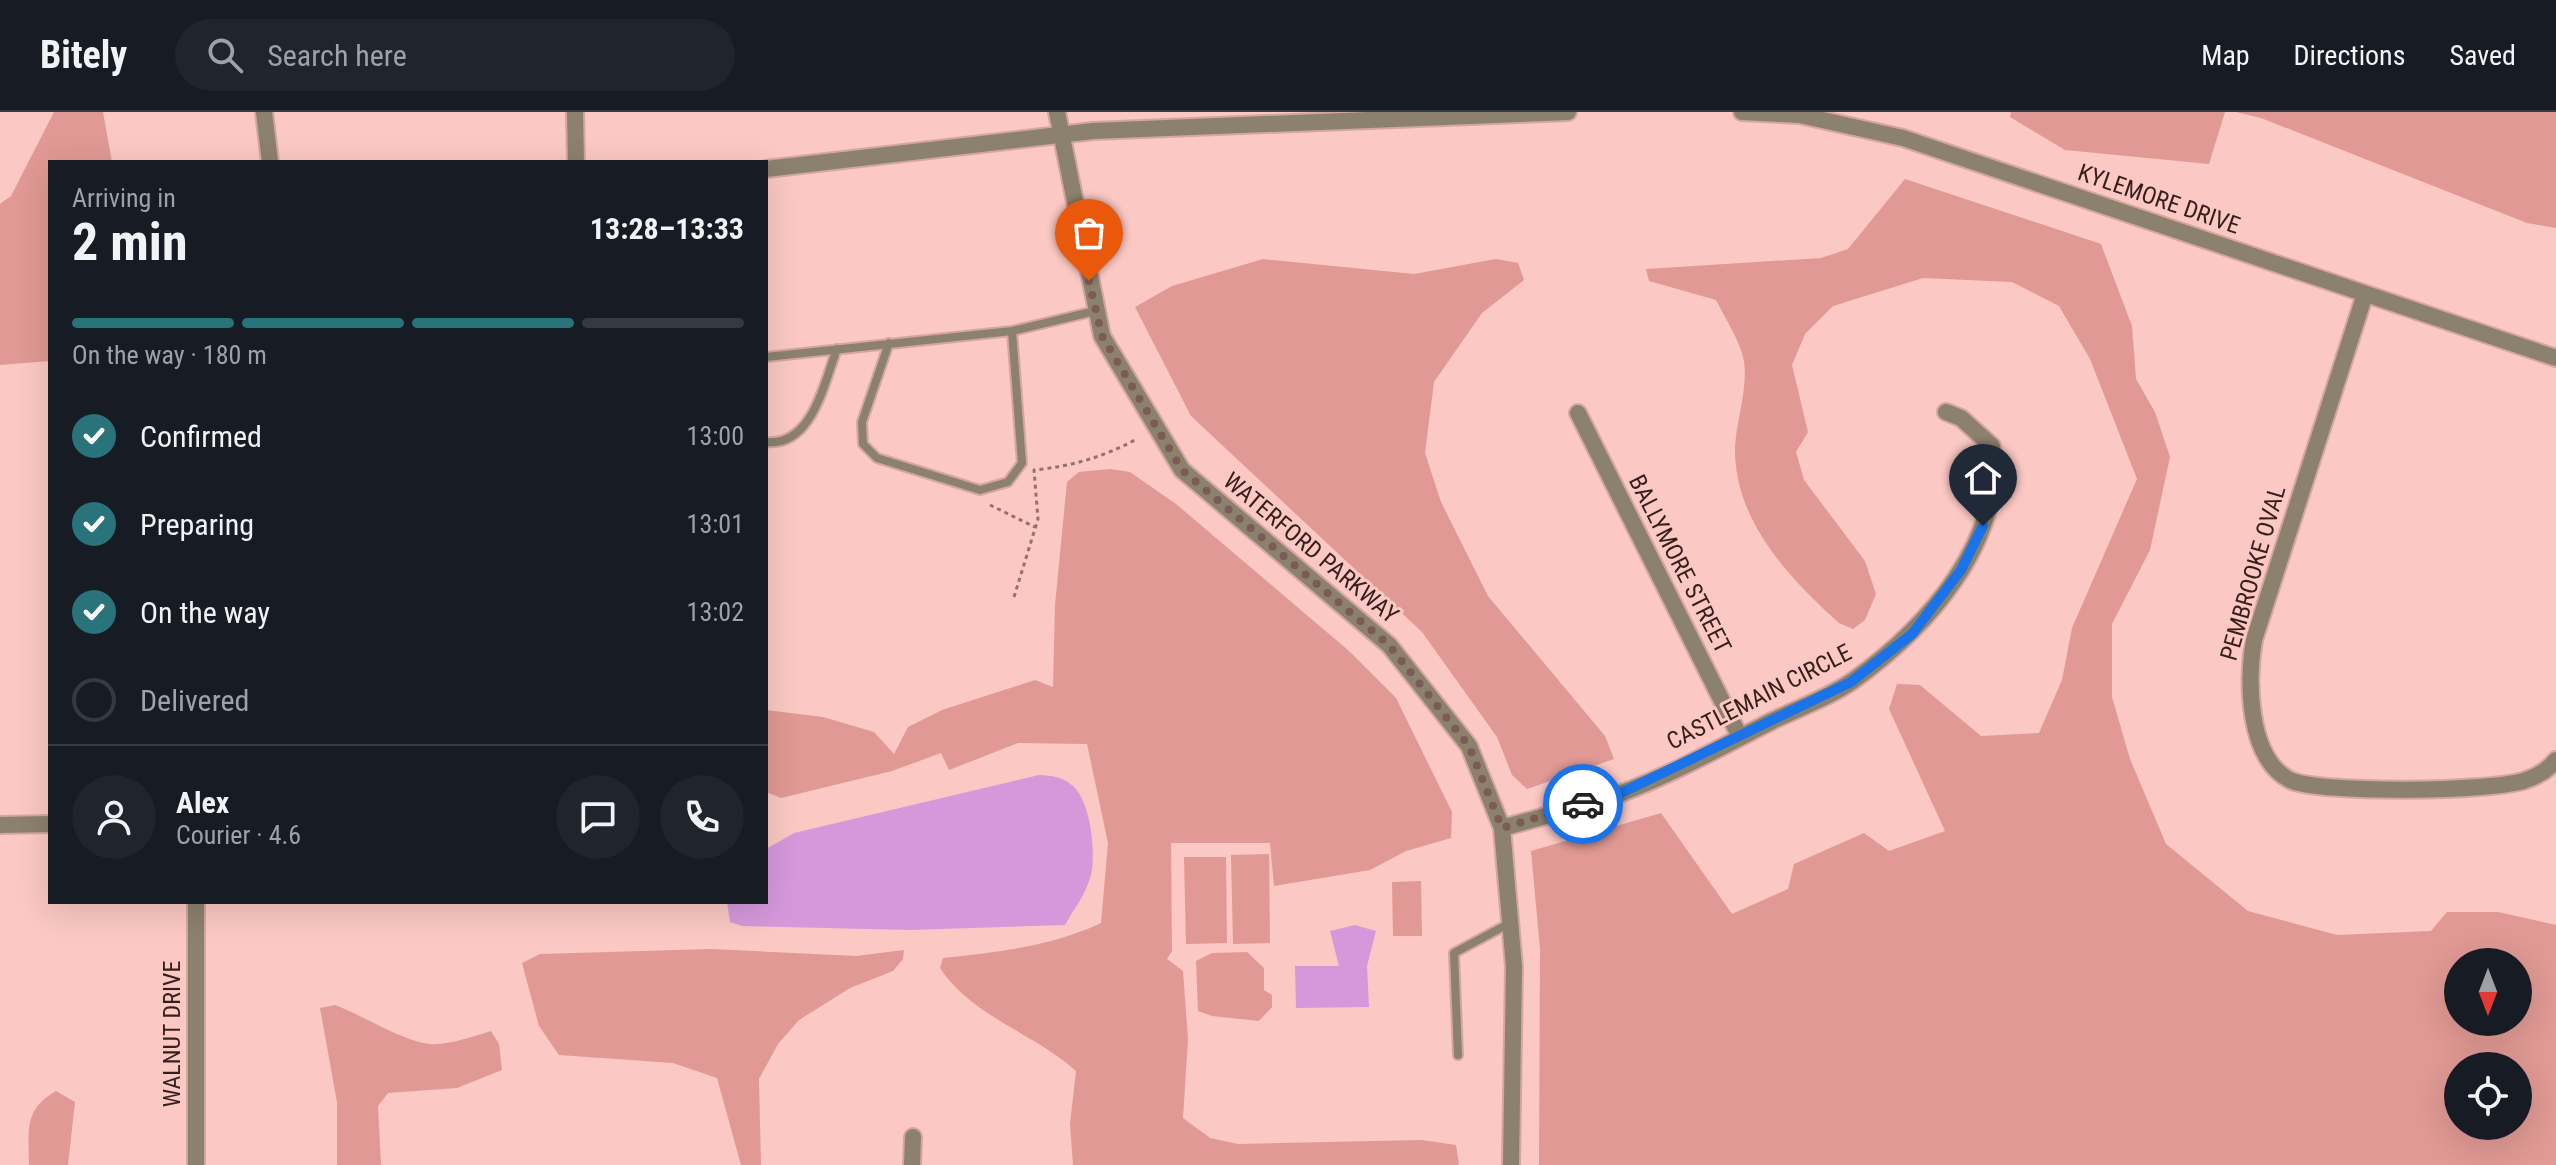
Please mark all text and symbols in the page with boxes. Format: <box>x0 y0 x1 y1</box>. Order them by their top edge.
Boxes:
search box <box>175 19 735 91</box>
text: Bitely <box>40 33 127 77</box>
icon: search <box>203 33 247 77</box>
text: Search here <box>267 38 407 73</box>
text: Map <box>2201 39 2250 72</box>
text: Directions <box>2294 39 2405 72</box>
text: Saved <box>2449 39 2516 72</box>
street label: KYLEMORE DRIVE <box>2074 158 2244 240</box>
text: Arriving in <box>72 183 176 213</box>
pin <box>1055 199 1123 281</box>
text: 13:28–13:33 <box>590 211 744 246</box>
icon: bag <box>1067 211 1111 255</box>
text: 2 min <box>72 212 188 273</box>
text: On the way · 180 m <box>72 340 267 370</box>
icon: check <box>72 414 116 458</box>
text: Confirmed <box>140 419 262 454</box>
text: 13:00 <box>687 421 744 451</box>
pin <box>1949 444 2017 526</box>
icon: home <box>1961 456 2005 500</box>
street label: WATERFORD PARKWAY <box>1218 467 1404 630</box>
street label: BALLYMORE STREET <box>1623 470 1737 658</box>
street label: PEMBROOKE OVAL <box>2215 482 2291 664</box>
icon: check <box>72 502 116 546</box>
text: Preparing <box>140 507 254 542</box>
text: 13:01 <box>687 509 744 539</box>
icon: check <box>72 590 116 634</box>
text: On the way <box>140 595 270 630</box>
text: 13:02 <box>687 597 744 627</box>
street label: CASTLEMAIN CIRCLE <box>1662 638 1856 756</box>
text: Delivered <box>140 683 249 718</box>
courier <box>1543 764 1623 844</box>
button: person <box>72 775 156 859</box>
button: chat <box>556 775 640 859</box>
button: phone <box>660 775 744 859</box>
icon: car <box>1561 782 1605 826</box>
text: Alex <box>176 785 229 820</box>
text: Courier · 4.6 <box>176 820 301 850</box>
north arrow <box>2444 948 2532 1036</box>
map controls <box>2444 948 2532 1140</box>
street label: WALNUT DRIVE <box>158 961 186 1107</box>
button: locate <box>2444 1052 2532 1140</box>

